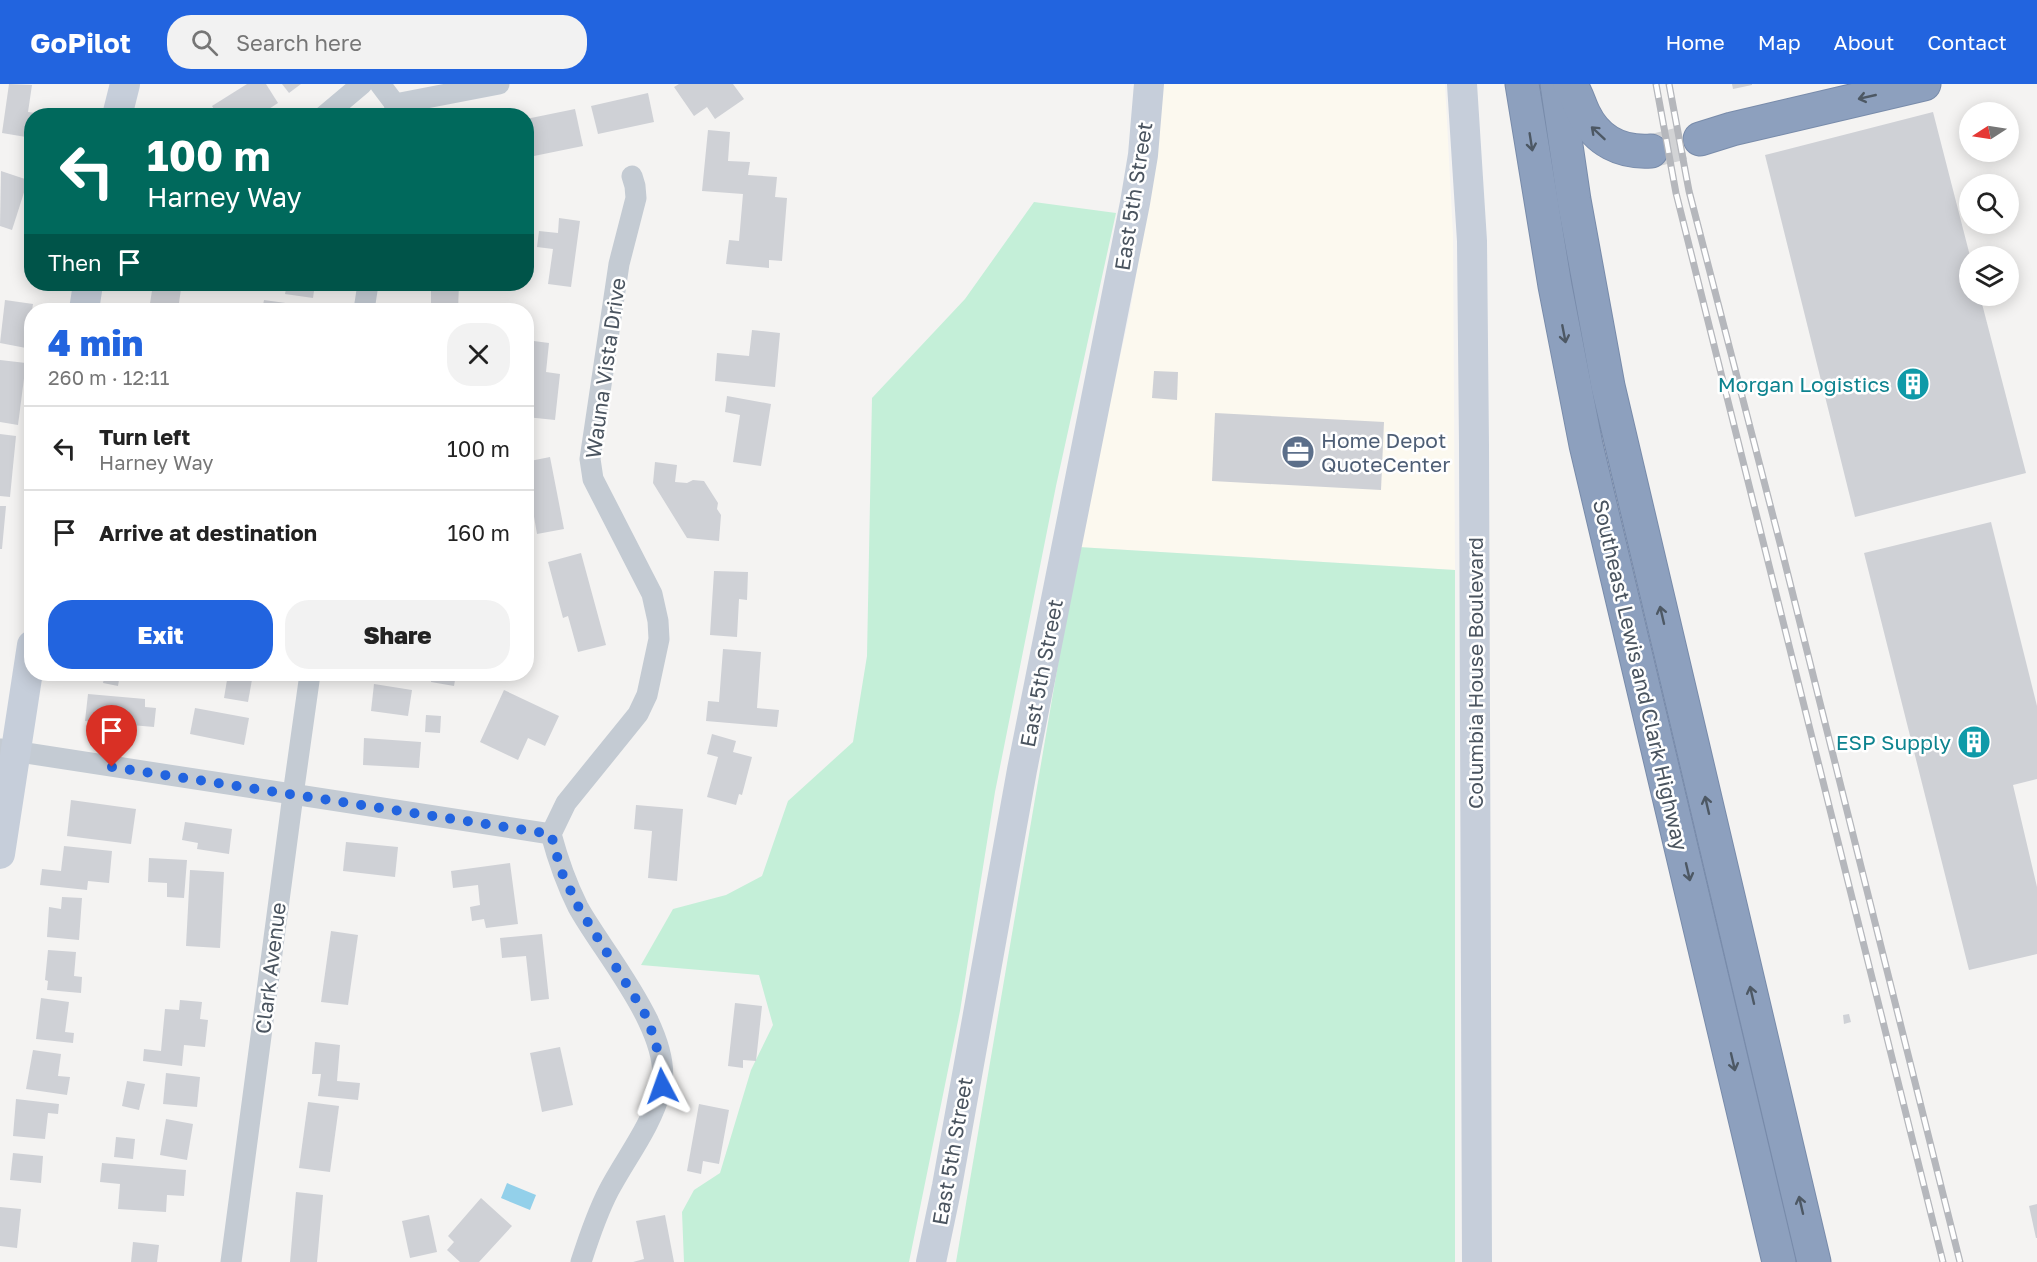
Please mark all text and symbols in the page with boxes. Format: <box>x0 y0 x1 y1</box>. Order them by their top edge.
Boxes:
search box <box>167 15 587 69</box>
text: GoPilot <box>30 26 131 59</box>
icon: search <box>188 26 221 59</box>
text: Search here <box>236 29 362 56</box>
text: Home <box>1665 29 1725 55</box>
text: Map <box>1758 29 1801 55</box>
text: About <box>1834 29 1894 55</box>
text: Contact <box>1927 29 2007 55</box>
one-way arrow <box>1858 92 1877 104</box>
north arrow <box>1959 102 2019 162</box>
map controls <box>1959 102 2019 306</box>
street label: East 5th Street <box>1108 120 1158 272</box>
one-way arrow <box>1591 126 1606 140</box>
text: 100 m <box>147 130 270 180</box>
icon: left <box>48 132 126 210</box>
one-way arrow <box>1525 132 1536 151</box>
button: search <box>1959 174 2019 234</box>
text: Harney Way <box>147 181 302 213</box>
icon: arrive <box>113 246 146 279</box>
button: layers <box>1959 246 2019 306</box>
text: Then <box>48 249 101 276</box>
street label: Wauna Vista Drive <box>579 276 631 460</box>
text: 4 min <box>48 321 143 364</box>
button: close <box>447 323 510 386</box>
one-way arrow <box>1559 324 1570 343</box>
text: 260 m · 12:11 <box>48 365 170 389</box>
building icon: Morgan Logistics <box>1895 366 1931 402</box>
place label: Morgan Logistics <box>1718 371 1890 397</box>
text: Turn left <box>99 423 190 450</box>
place label: Home Depot QuoteCenter <box>1321 427 1450 477</box>
icon: left <box>48 432 81 465</box>
office icon: Home Depot QuoteCenter <box>1280 434 1316 470</box>
text: 100 m <box>447 435 510 462</box>
text: Harney Way <box>99 450 214 474</box>
street label: Southeast Lewis and Clark Highway <box>1588 497 1694 853</box>
icon: arrive <box>48 516 81 549</box>
text: Arrive at destination <box>99 519 317 546</box>
text: 160 m <box>447 519 510 546</box>
street label: Columbia House Boulevard <box>1462 537 1488 809</box>
street label: East 5th Street <box>1014 597 1068 749</box>
button: Exit <box>48 600 273 669</box>
button: Share <box>285 600 510 669</box>
one-way arrow <box>1656 606 1668 625</box>
pin <box>86 705 137 767</box>
icon: arrive <box>95 714 128 747</box>
building icon: ESP Supply <box>1956 724 1992 760</box>
place label: ESP Supply <box>1836 729 1951 755</box>
one-way arrow <box>1701 795 1713 814</box>
one-way arrow <box>1683 862 1695 881</box>
street label: Clark Avenue <box>249 901 291 1035</box>
one-way arrow <box>1746 985 1757 1005</box>
one-way arrow <box>1728 1051 1739 1071</box>
position arrow <box>630 1054 694 1118</box>
street label: East 5th Street <box>926 1075 978 1227</box>
one-way arrow <box>1795 1196 1807 1215</box>

